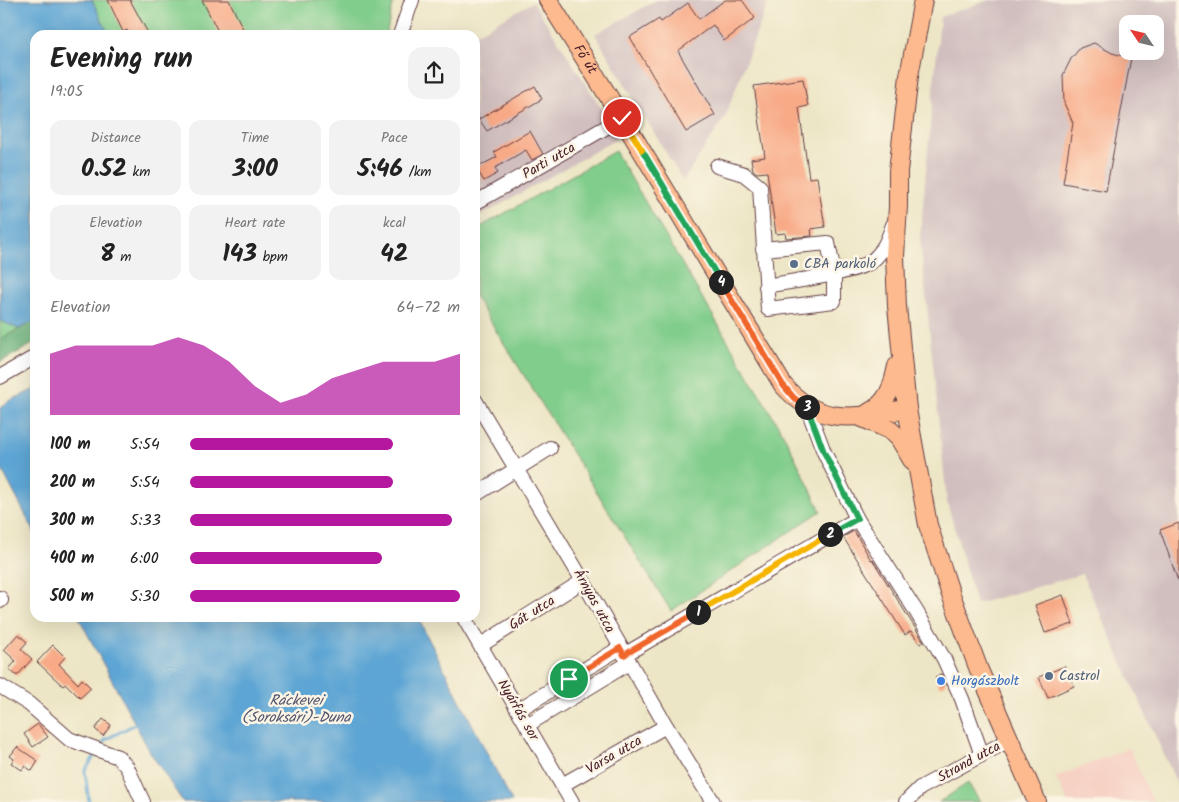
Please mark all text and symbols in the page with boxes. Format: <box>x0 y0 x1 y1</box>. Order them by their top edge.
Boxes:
north arrow <box>1119 15 1164 60</box>
map controls <box>1119 15 1164 60</box>
text: Evening run <box>50 37 193 82</box>
street label: Fő út <box>568 40 603 79</box>
button: share <box>408 47 460 99</box>
text: 19:05 <box>50 79 83 104</box>
pin <box>601 97 643 139</box>
icon: check <box>608 104 636 132</box>
text: Distance <box>91 127 141 149</box>
text: Time <box>241 127 269 149</box>
text: Pace <box>381 127 408 149</box>
street label: Parti utca <box>518 137 580 185</box>
text: 0.52 <box>81 149 127 189</box>
text: 3:00 <box>232 149 278 189</box>
text: 5:46 <box>357 149 403 189</box>
text: km <box>127 161 150 183</box>
text: /km <box>403 161 431 183</box>
text: Elevation <box>89 212 142 234</box>
text: Heart rate <box>225 212 285 234</box>
text: kcal <box>383 212 406 234</box>
text: 8 <box>100 234 115 274</box>
text: 143 <box>222 234 257 274</box>
text: 42 <box>380 234 408 274</box>
text: m <box>115 246 131 268</box>
text: bpm <box>257 246 288 268</box>
place label: CBA parkoló <box>804 253 877 275</box>
marker: CBA parkoló <box>788 258 800 270</box>
pin: 4 <box>708 270 734 294</box>
text: 4 <box>718 271 725 293</box>
text: Elevation <box>50 295 111 320</box>
text: 64–72 m <box>397 295 460 320</box>
pin: 3 <box>794 394 820 420</box>
text: 3 <box>804 396 811 418</box>
text: 100 m <box>50 432 91 457</box>
text: 5:54 <box>130 432 160 457</box>
text: 200 m <box>50 470 95 495</box>
text: 5:54 <box>130 470 160 495</box>
text: 300 m <box>50 508 94 533</box>
text: 5:33 <box>130 508 161 533</box>
pin: 2 <box>818 522 842 546</box>
text: 2 <box>826 523 835 545</box>
text: 400 m <box>50 546 94 571</box>
text: 6:00 <box>130 546 159 571</box>
street label: Árnyas utca <box>567 565 621 637</box>
text: 500 m <box>50 584 94 609</box>
text: 5:30 <box>130 584 160 609</box>
street label: Gát utca <box>504 590 560 636</box>
pin: 1 <box>686 600 710 624</box>
text: 1 <box>696 601 701 623</box>
pin <box>548 658 590 700</box>
icon: arrive <box>555 665 583 693</box>
place label: Castrol <box>1059 665 1100 687</box>
place label: Horgászbolt <box>951 670 1020 692</box>
marker: Castrol <box>1043 670 1055 682</box>
street label: Nyárfás sor <box>492 675 545 746</box>
marker: Horgászbolt <box>935 675 947 687</box>
water label: Ráckevei (Soroksári)-Duna <box>241 689 352 730</box>
street label: Varsa utca <box>582 730 646 780</box>
street label: Strand utca <box>933 736 1005 788</box>

